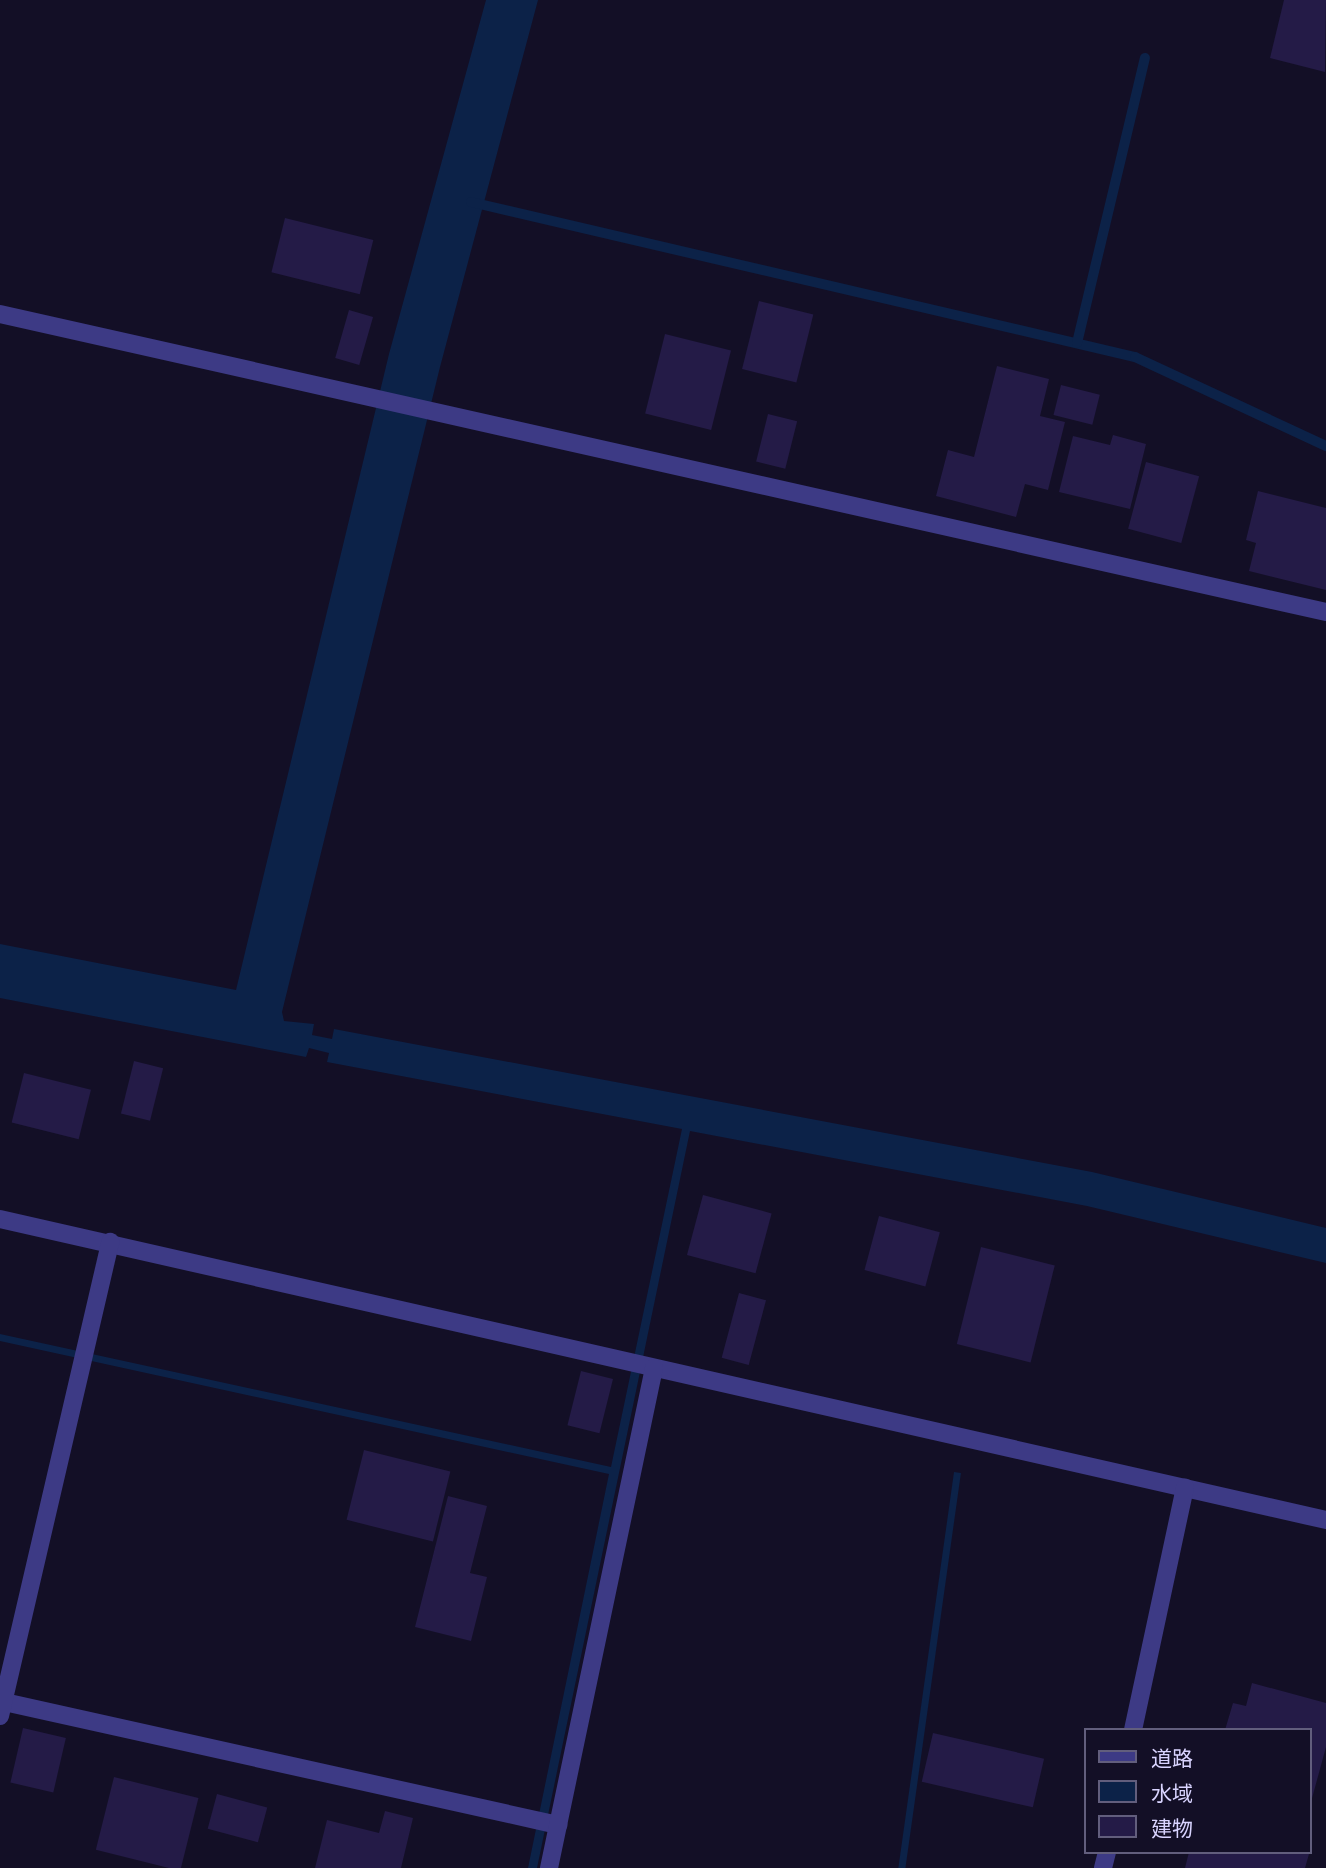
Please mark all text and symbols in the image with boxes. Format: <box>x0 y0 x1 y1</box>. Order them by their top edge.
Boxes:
legend <box>1084 1728 1312 1854</box>
text: 道路 <box>1151 1746 1193 1771</box>
text: 水域 <box>1151 1781 1193 1806</box>
text: 建物 <box>1151 1816 1193 1841</box>

